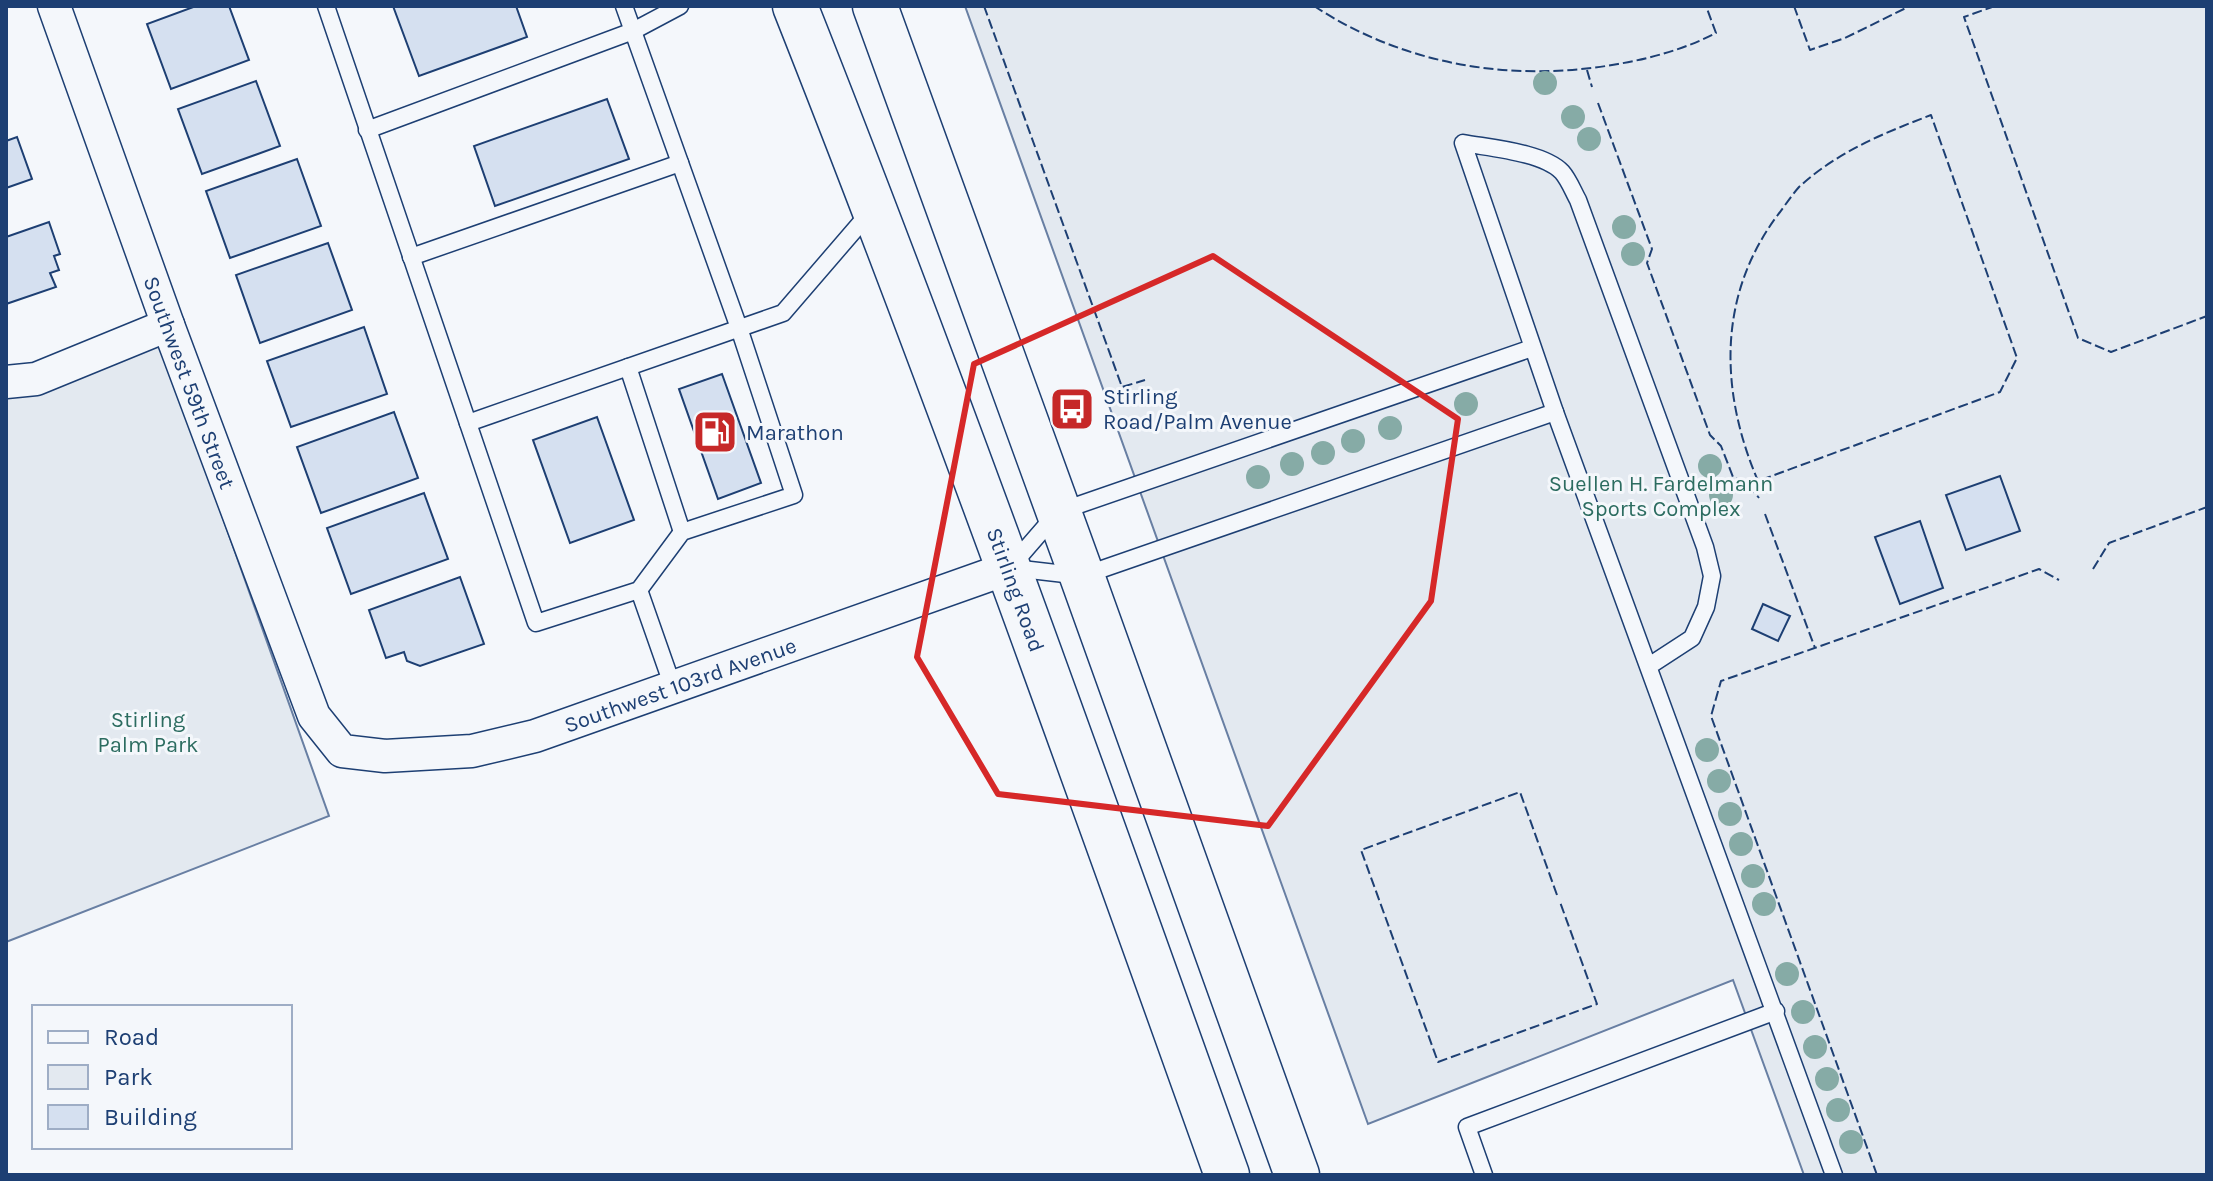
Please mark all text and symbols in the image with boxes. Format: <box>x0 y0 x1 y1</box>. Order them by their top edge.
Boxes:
street label: Southwest 59th Street <box>138 273 240 493</box>
place label: Stirling Road/Palm Avenue <box>1103 384 1292 435</box>
bus stop icon: Stirling Road/Palm Avenue <box>1048 385 1096 433</box>
fuel station icon: Marathon <box>691 408 739 456</box>
place label: Marathon <box>746 420 844 446</box>
park label: Suellen H. Fardelmann Sports Complex <box>1549 471 1773 522</box>
street label: Stirling Road <box>981 524 1050 656</box>
street label: Southwest 103rd Avenue <box>561 632 800 739</box>
park label: Stirling Palm Park <box>98 707 198 758</box>
legend <box>32 1005 292 1149</box>
text: Road <box>104 1023 159 1051</box>
text: Park <box>104 1063 153 1091</box>
text: Building <box>104 1103 197 1131</box>

